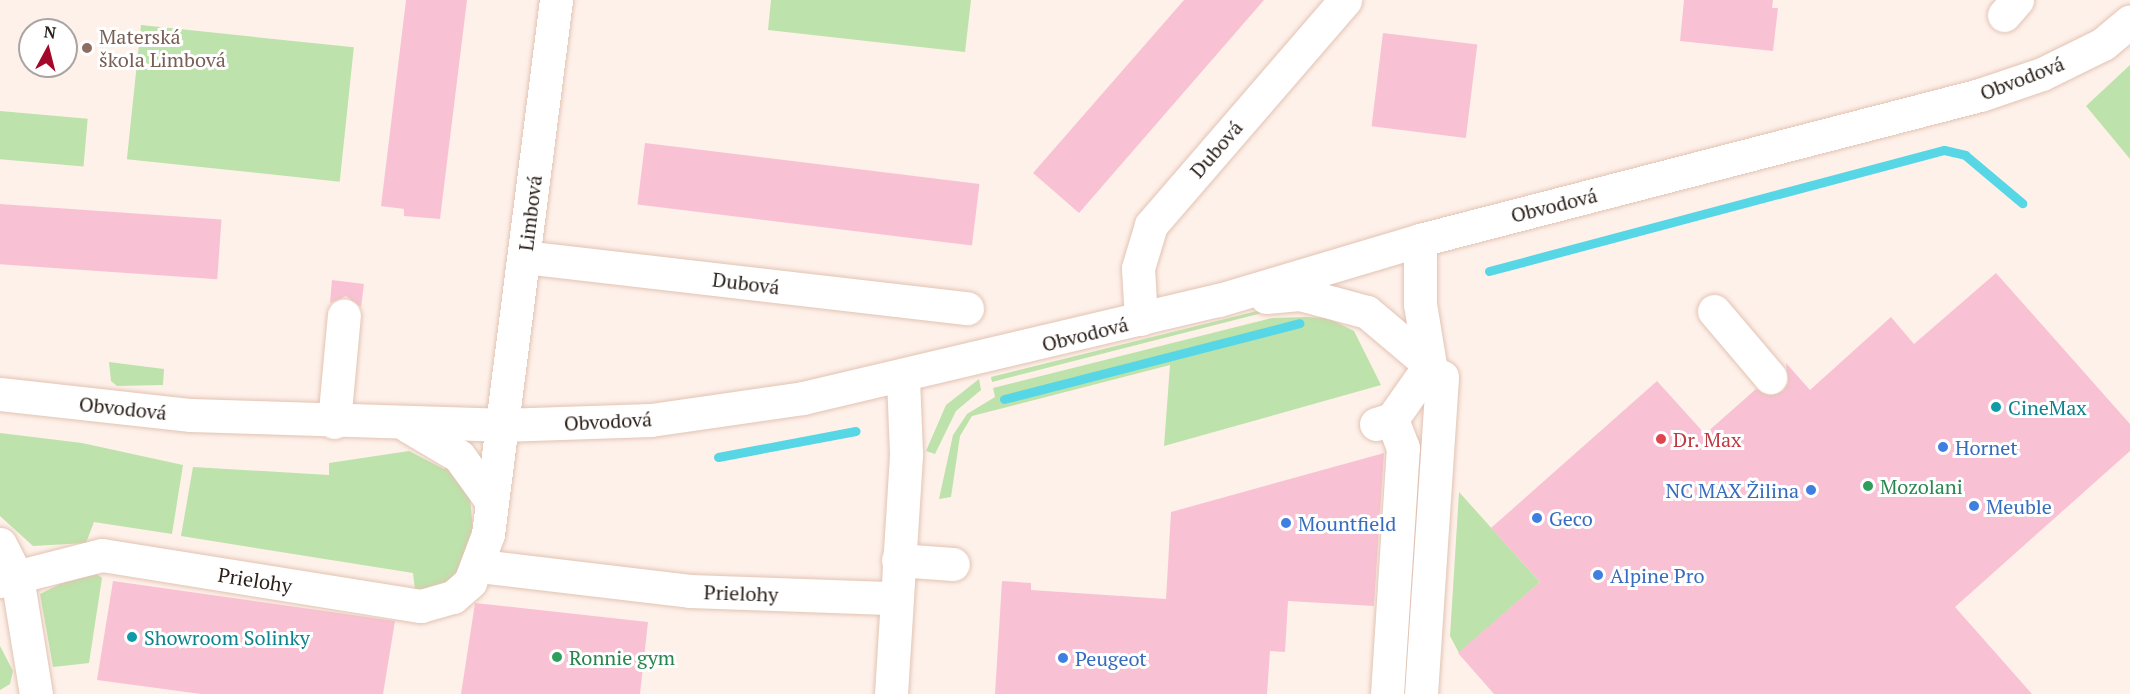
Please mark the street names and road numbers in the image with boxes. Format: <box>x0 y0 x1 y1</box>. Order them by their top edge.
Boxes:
street label: Obvodová <box>1977 51 2067 105</box>
street label: Dubová <box>1185 116 1247 182</box>
street label: Limbová <box>513 174 547 252</box>
street label: Obvodová <box>1508 183 1600 227</box>
street label: Dubová <box>711 267 781 299</box>
street label: Obvodová <box>1039 312 1131 356</box>
street label: Obvodová <box>78 391 168 425</box>
street label: Obvodová <box>563 407 653 435</box>
street label: Prielohy <box>216 562 294 598</box>
street label: Prielohy <box>703 580 779 606</box>

